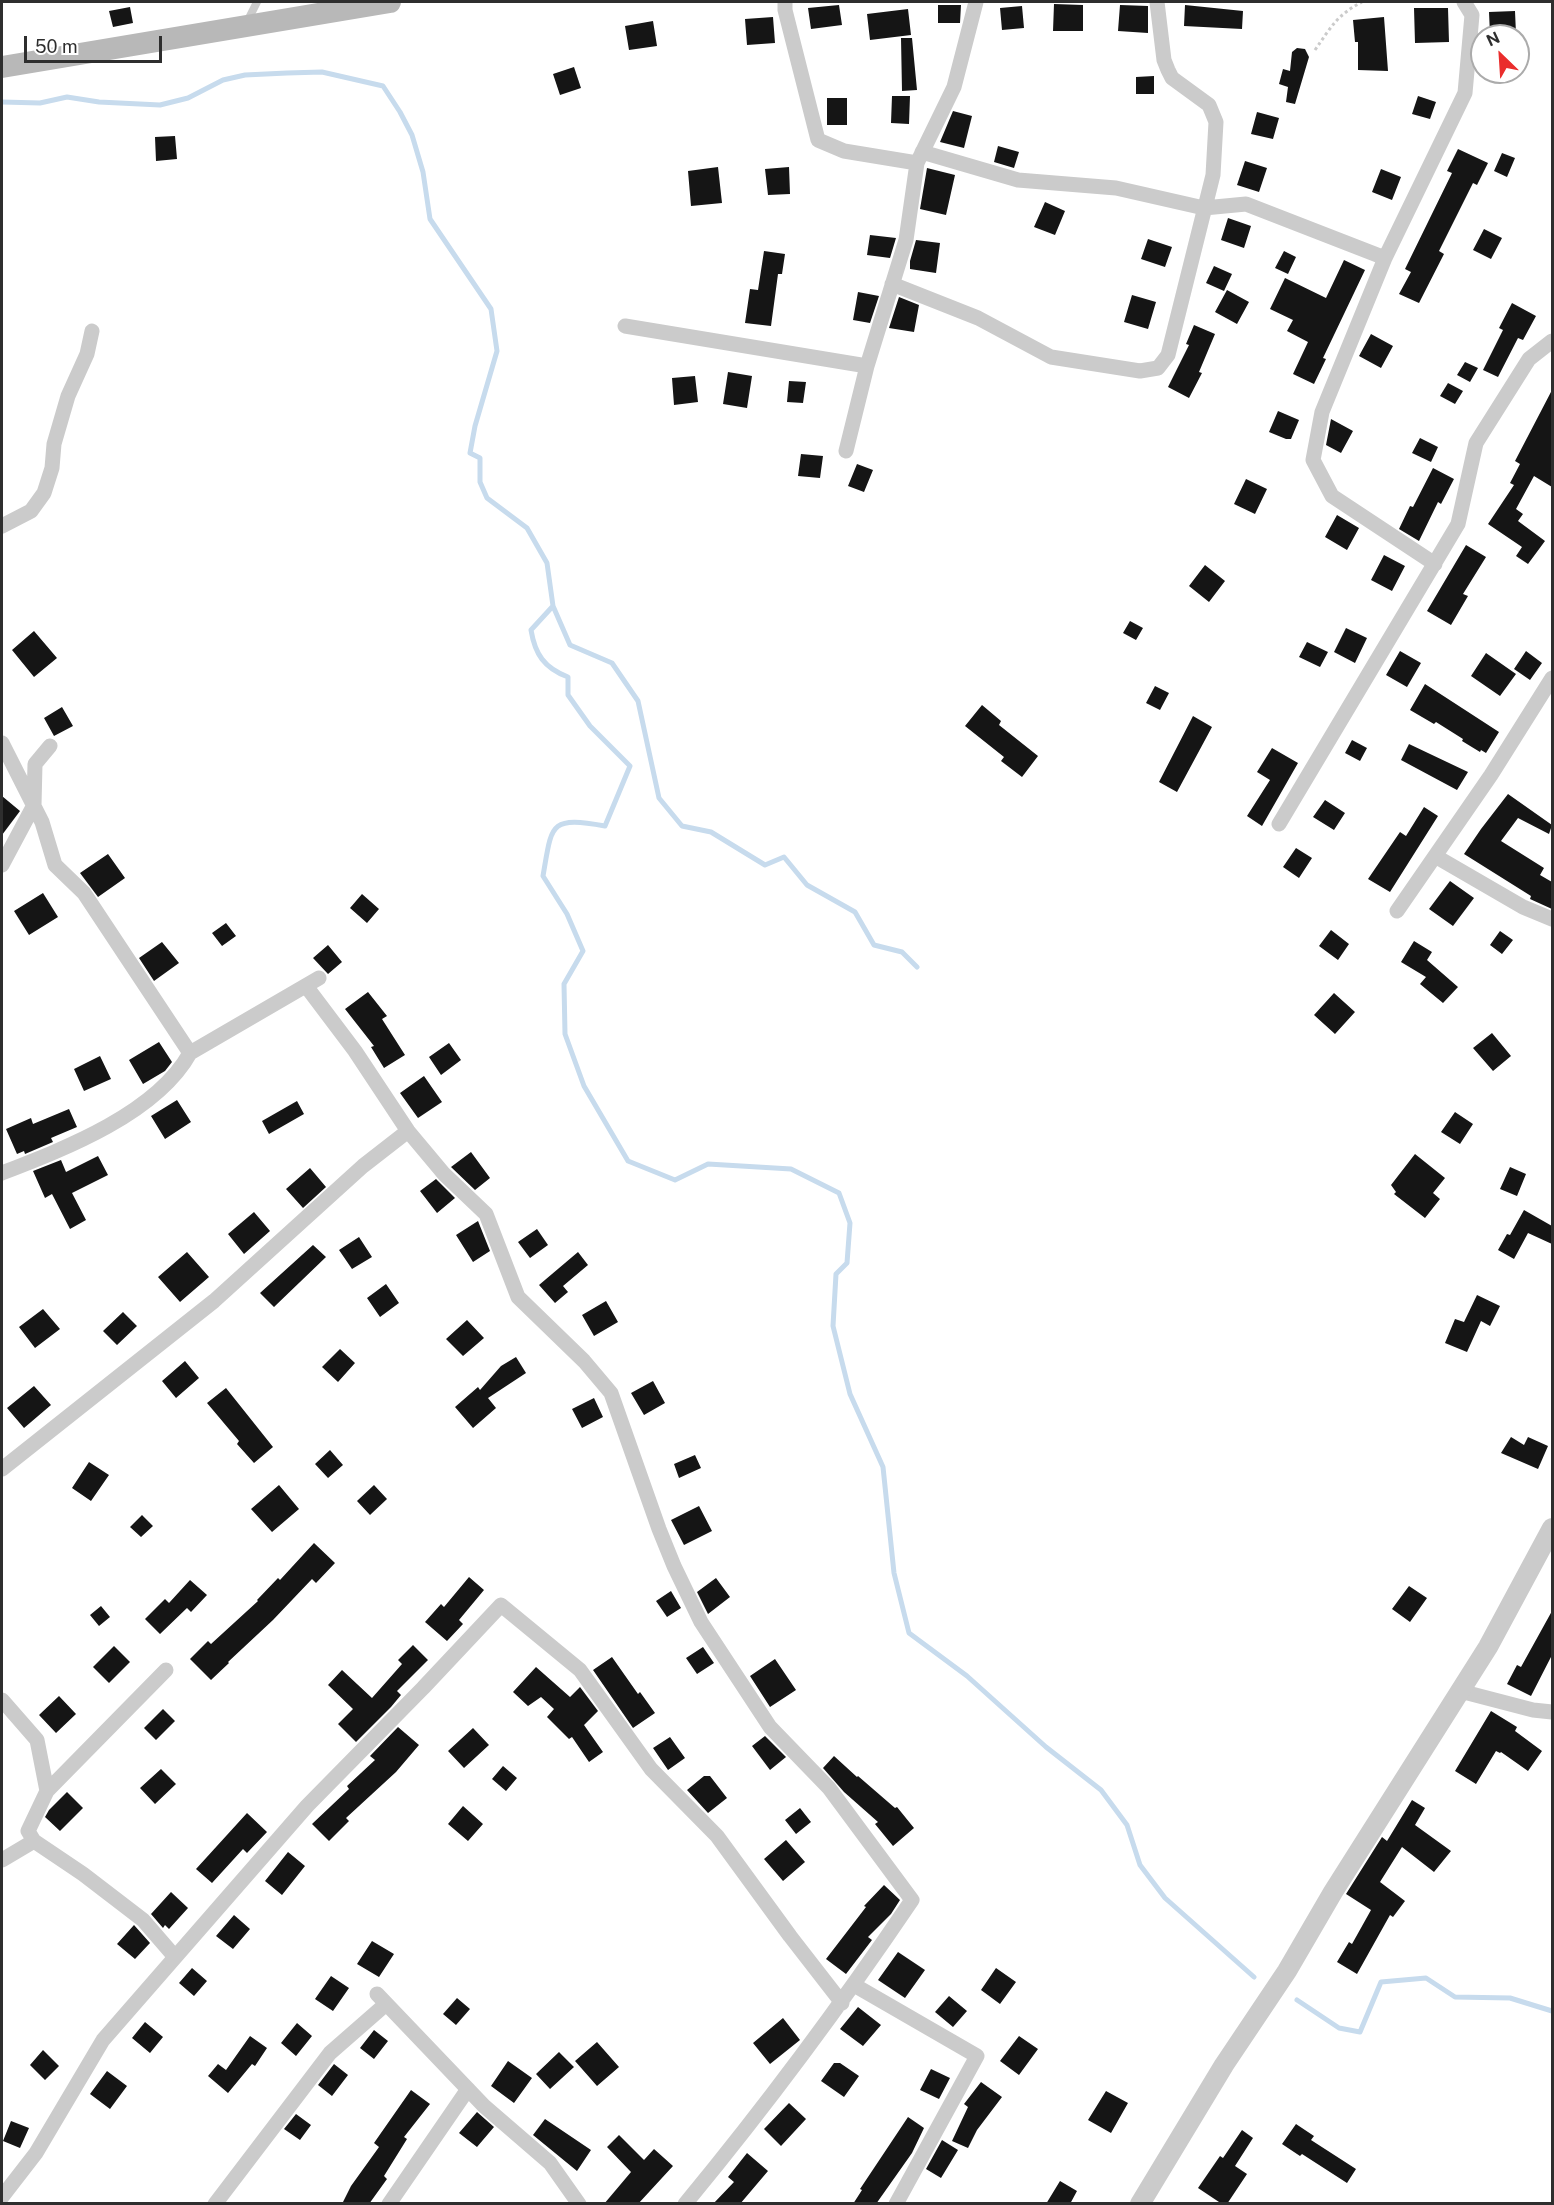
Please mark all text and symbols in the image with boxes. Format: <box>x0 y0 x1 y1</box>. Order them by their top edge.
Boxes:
scale bar <box>27 24 165 62</box>
north arrow <box>1470 24 1530 84</box>
text: N <box>1483 28 1503 50</box>
text: 50 m <box>35 36 78 57</box>

